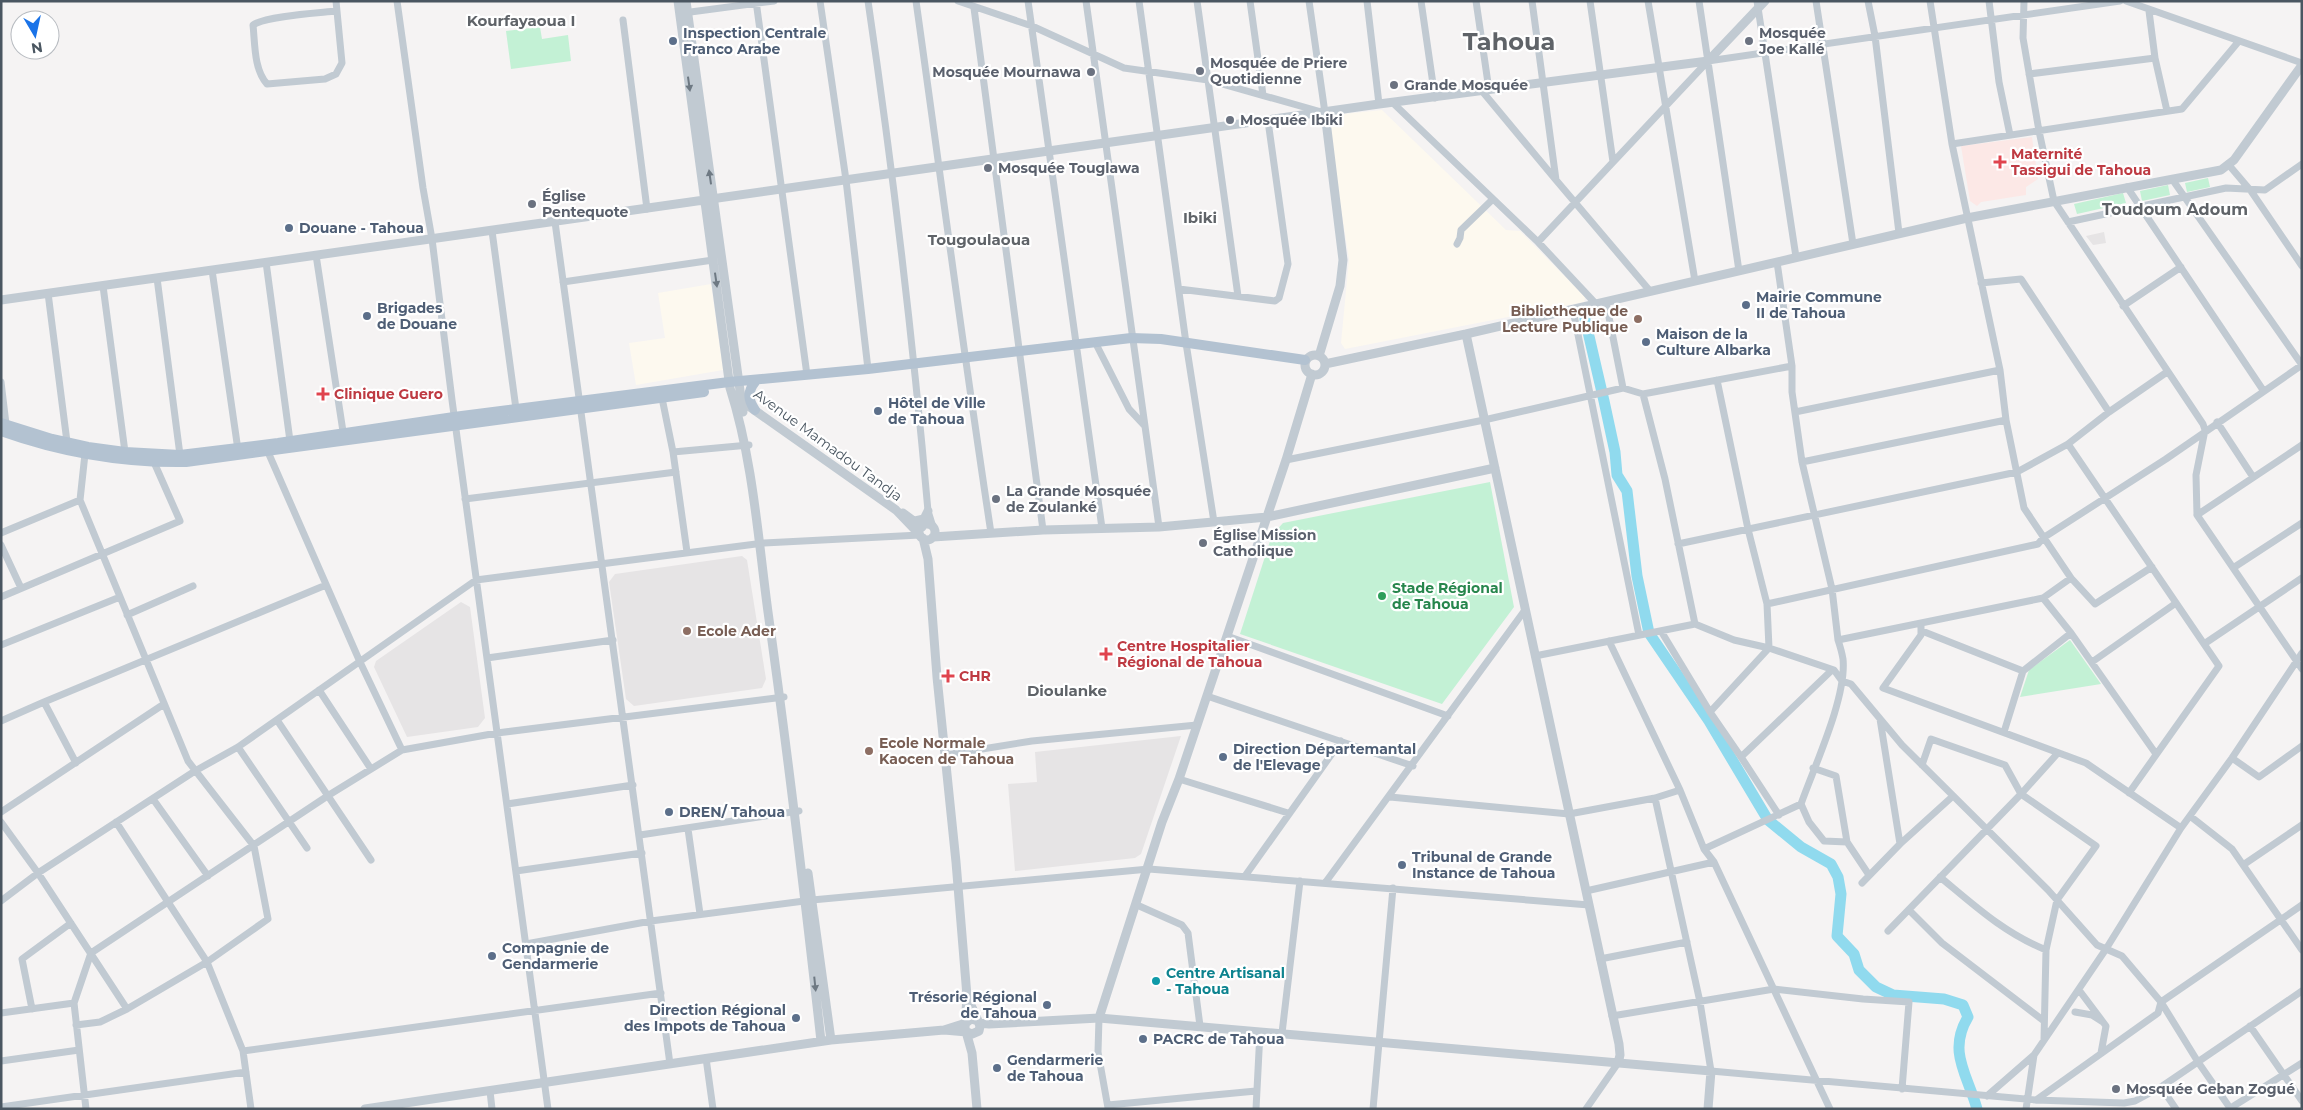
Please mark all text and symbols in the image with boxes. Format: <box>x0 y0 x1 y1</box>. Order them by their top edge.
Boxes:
north arrow <box>10 10 60 60</box>
district label: Kourfayaoua I <box>467 11 575 30</box>
place label: Inspection Centrale Franco Arabe <box>683 24 827 58</box>
place label: Mosquée Joe Kallé <box>1758 24 1826 58</box>
district label: Tahoua <box>1463 27 1555 56</box>
marker: Inspection Centrale Franco Arabe <box>667 35 679 47</box>
marker: Mosquée Joe Kallé <box>1743 35 1755 47</box>
text: N <box>30 38 44 58</box>
place label: Mosquée de Priere Quotidienne <box>1210 54 1347 88</box>
place label: Mosquée Mournawa <box>932 63 1081 81</box>
marker: Mosquée de Priere Quotidienne <box>1194 65 1206 77</box>
marker: Mosquée Mournawa <box>1085 66 1097 78</box>
place label: Grande Mosquée <box>1404 76 1528 94</box>
one-way arrow <box>685 77 693 93</box>
marker: Grande Mosquée <box>1388 79 1400 91</box>
place label: Mosquée Ibiki <box>1240 111 1343 129</box>
marker: Mosquée Ibiki <box>1224 114 1236 126</box>
place label: Maternité Tassigui de Tahoua <box>2011 145 2151 179</box>
marker: Maternité Tassigui de Tahoua <box>1993 155 2007 169</box>
place label: Mosquée Touglawa <box>998 159 1140 177</box>
marker: Mosquée Touglawa <box>982 162 994 174</box>
one-way arrow <box>706 168 714 184</box>
place label: Église Pentequote <box>542 187 629 221</box>
marker: Église Pentequote <box>526 198 538 210</box>
district label: Toudoum Adoum <box>2102 200 2248 219</box>
district label: Ibiki <box>1183 208 1217 227</box>
place label: Douane - Tahoua <box>299 219 424 237</box>
marker: Douane - Tahoua <box>283 222 295 234</box>
district label: Tougoulaoua <box>928 230 1030 249</box>
one-way arrow <box>712 272 720 288</box>
place label: Mairie Commune II de Tahoua <box>1756 288 1882 322</box>
place label: Brigades de Douane <box>377 299 457 333</box>
marker: Mairie Commune II de Tahoua <box>1740 299 1752 311</box>
place label: Bibliotheque de Lecture Publique <box>1502 302 1628 336</box>
marker: Brigades de Douane <box>361 310 373 322</box>
marker: Bibliotheque de Lecture Publique <box>1632 313 1644 325</box>
place label: Maison de la Culture Albarka <box>1656 325 1771 359</box>
marker: Maison de la Culture Albarka <box>1640 336 1652 348</box>
place label: Clinique Guero <box>334 385 443 403</box>
street label: Avenue Mamadou Tandja <box>750 385 906 505</box>
marker: Clinique Guero <box>316 387 330 401</box>
place label: Hôtel de Ville de Tahoua <box>888 394 986 428</box>
marker: Hôtel de Ville de Tahoua <box>872 405 884 417</box>
place label: La Grande Mosquée de Zoulanké <box>1006 482 1151 516</box>
marker: La Grande Mosquée de Zoulanké <box>990 493 1002 505</box>
place label: Église Mission Catholique <box>1213 526 1316 560</box>
marker: Église Mission Catholique <box>1197 537 1209 549</box>
place label: Stade Régional de Tahoua <box>1392 579 1503 613</box>
marker: Stade Régional de Tahoua <box>1376 590 1388 602</box>
place label: Ecole Ader <box>697 622 776 640</box>
marker: Ecole Ader <box>681 625 693 637</box>
place label: Centre Hospitalier Régional de Tahoua <box>1117 637 1262 671</box>
marker: Centre Hospitalier Régional de Tahoua <box>1099 647 1113 661</box>
place label: CHR <box>959 667 991 685</box>
marker: CHR <box>941 669 955 683</box>
district label: Dioulanke <box>1027 681 1107 700</box>
place label: Ecole Normale Kaocen de Tahoua <box>879 734 1014 768</box>
place label: Direction Départemantal de l'Elevage <box>1233 740 1416 774</box>
marker: Ecole Normale Kaocen de Tahoua <box>863 745 875 757</box>
marker: Direction Départemantal de l'Elevage <box>1217 751 1229 763</box>
place label: DREN/ Tahoua <box>679 803 785 821</box>
marker: DREN/ Tahoua <box>663 806 675 818</box>
place label: Tribunal de Grande Instance de Tahoua <box>1412 848 1555 882</box>
marker: Tribunal de Grande Instance de Tahoua <box>1396 859 1408 871</box>
place label: Compagnie de Gendarmerie <box>502 939 609 973</box>
marker: Compagnie de Gendarmerie <box>486 950 498 962</box>
place label: Centre Artisanal - Tahoua <box>1166 964 1285 998</box>
marker: Centre Artisanal - Tahoua <box>1150 975 1162 987</box>
one-way arrow <box>811 977 819 993</box>
place label: Trésorie Régional de Tahoua <box>909 988 1037 1022</box>
marker: Trésorie Régional de Tahoua <box>1041 999 1053 1011</box>
place label: Direction Régional des Impots de Tahoua <box>624 1001 786 1035</box>
marker: Direction Régional des Impots de Tahoua <box>790 1012 802 1024</box>
place label: PACRC de Tahoua <box>1153 1030 1284 1048</box>
marker: PACRC de Tahoua <box>1137 1033 1149 1045</box>
place label: Gendarmerie de Tahoua <box>1007 1051 1103 1085</box>
marker: Gendarmerie de Tahoua <box>991 1062 1003 1074</box>
place label: Mosquée Geban Zogué <box>2126 1080 2295 1098</box>
marker: Mosquée Geban Zogué <box>2110 1083 2122 1095</box>

